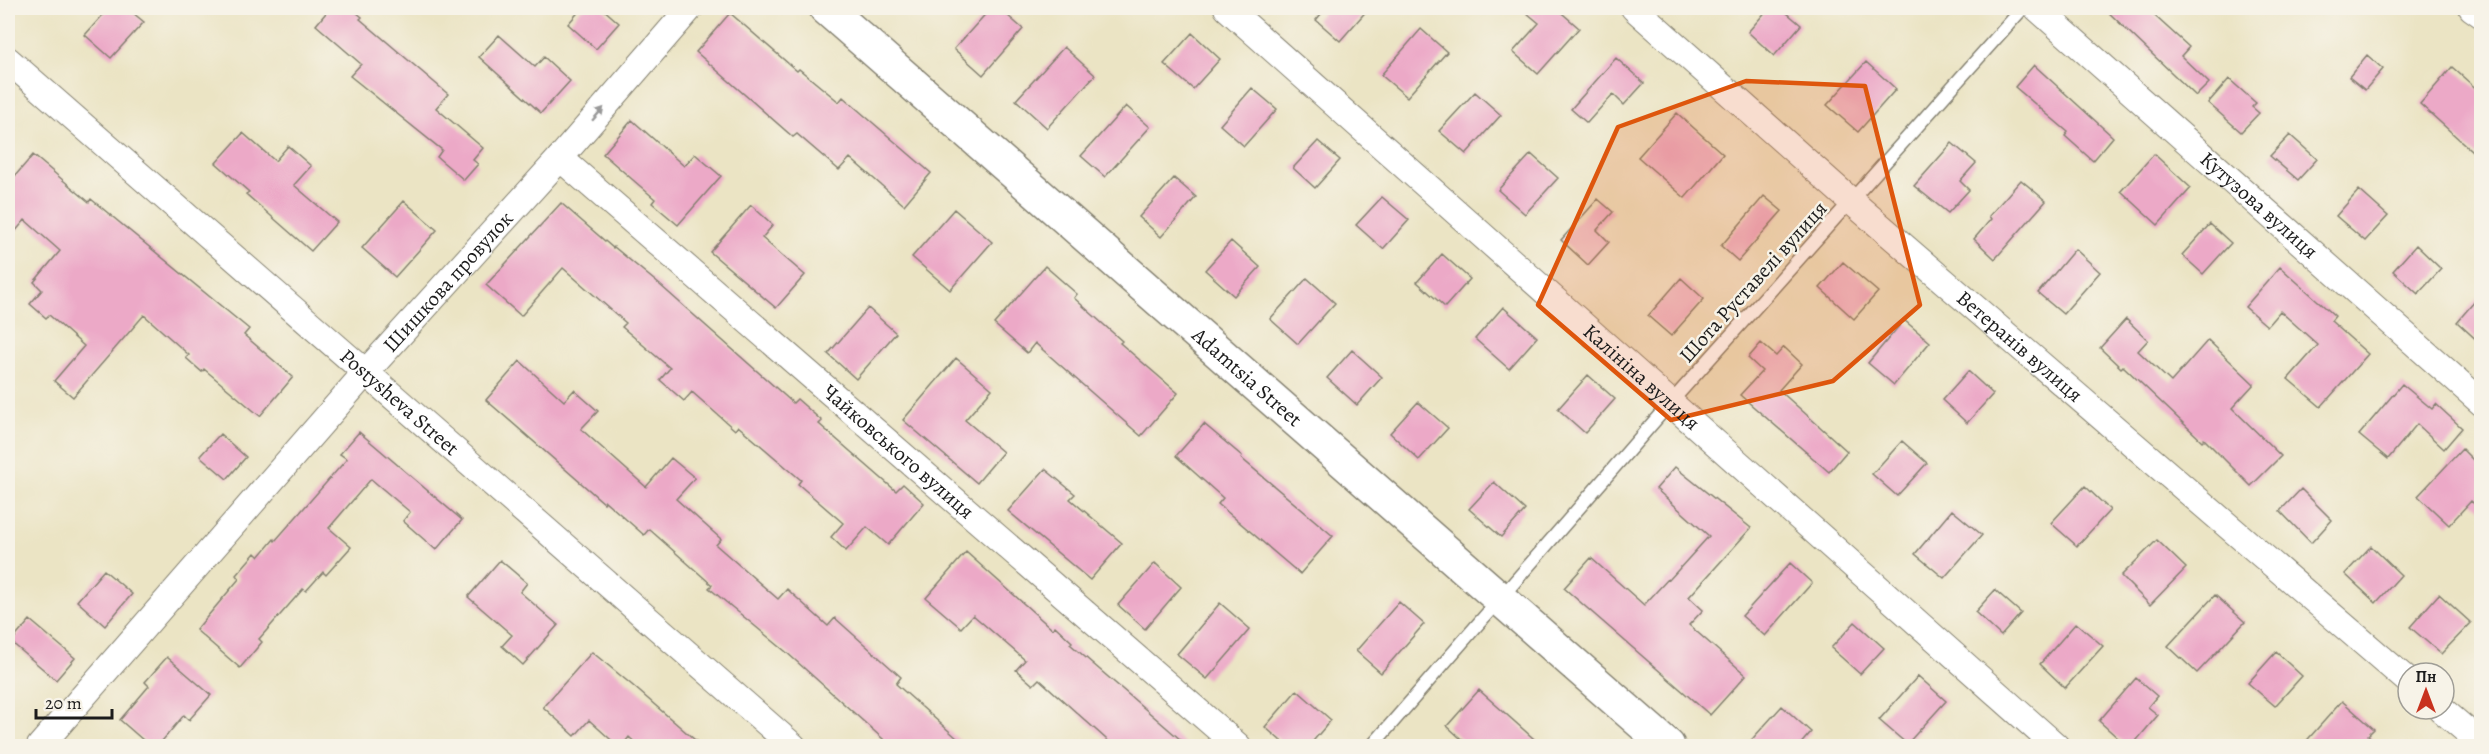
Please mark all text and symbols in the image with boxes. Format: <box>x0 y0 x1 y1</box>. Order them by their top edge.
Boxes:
one-way arrow <box>591 107 604 122</box>
street label: Кутузова вулиця <box>2194 145 2324 265</box>
street label: Шота Руставелі вулиця <box>1673 195 1833 369</box>
street label: Шишкова провулок <box>376 205 519 358</box>
street label: Ветеранів вулиця <box>1951 284 2089 408</box>
street label: Калініна вулиця <box>1577 317 1706 437</box>
street label: Adamtsia Street <box>1185 321 1308 433</box>
street label: Postysheva Street <box>334 342 465 462</box>
street label: Чайковського вулиця <box>817 378 980 525</box>
north arrow <box>2396 661 2456 721</box>
text: Пн <box>2416 666 2436 688</box>
scale bar <box>36 682 112 720</box>
text: 20 m <box>45 691 82 715</box>

